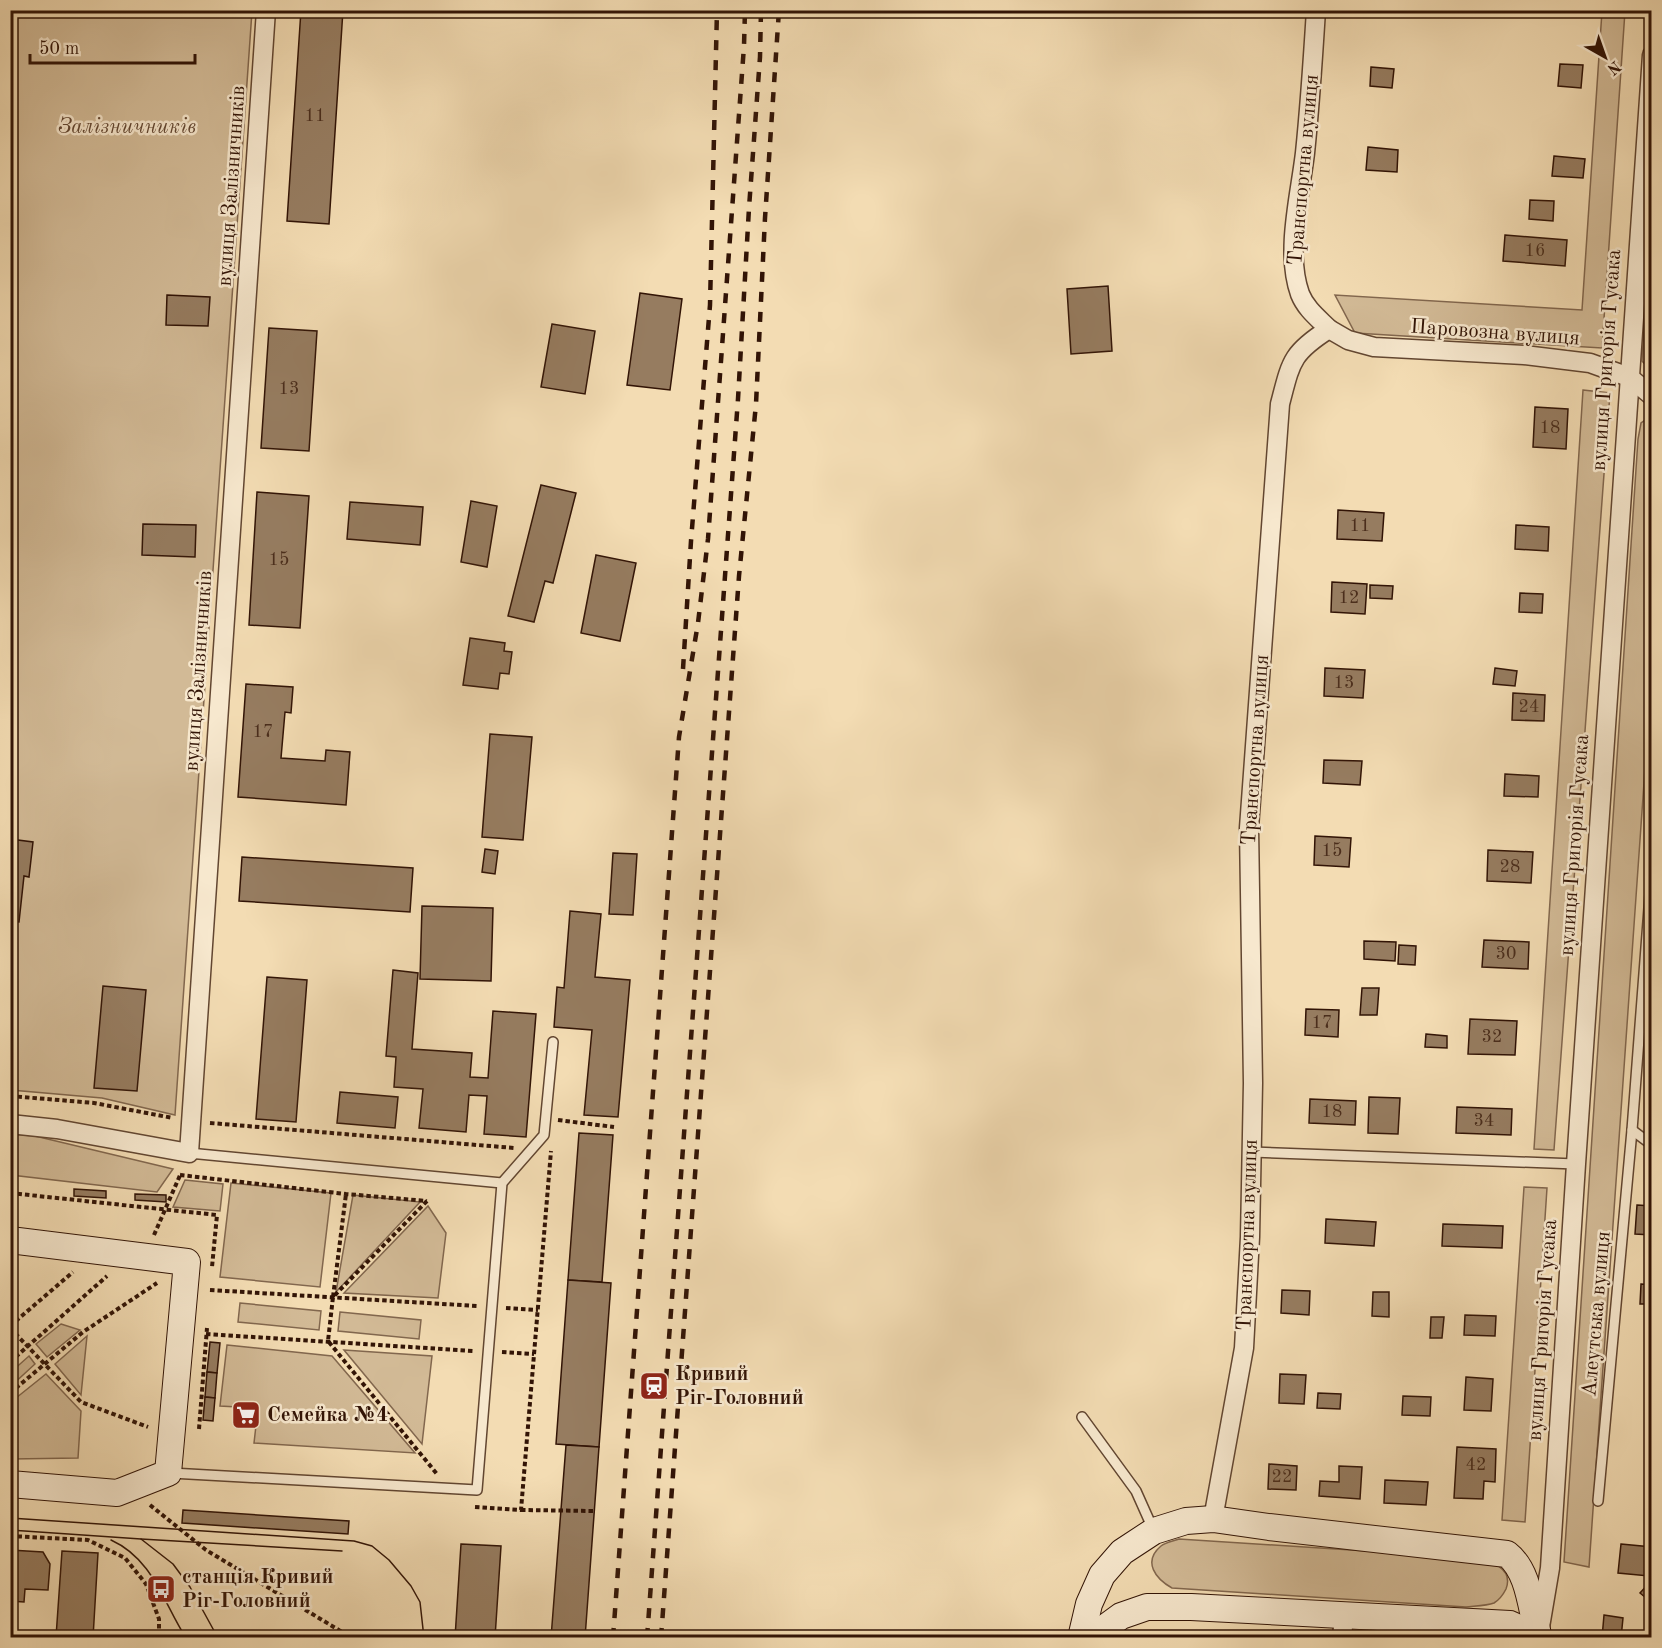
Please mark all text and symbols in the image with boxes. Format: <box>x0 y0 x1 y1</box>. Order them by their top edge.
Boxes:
scale bar <box>30 27 195 65</box>
north arrow <box>1575 27 1635 87</box>
text: 50 m <box>39 40 79 58</box>
text: N <box>1603 57 1623 78</box>
street label: Транспортна вулиця <box>1285 74 1323 266</box>
street label: вулиця Залізничників <box>214 85 250 287</box>
house number: 11 <box>305 107 325 125</box>
park label: Залізничників <box>58 116 196 138</box>
house number: 16 <box>1525 242 1545 260</box>
street label: вулиця Григорія Гусака <box>1589 248 1625 472</box>
street label: Паровозна вулиця <box>1410 317 1581 349</box>
house number: 13 <box>279 380 299 398</box>
house number: 18 <box>1540 419 1560 437</box>
house number: 11 <box>1350 517 1370 535</box>
house number: 15 <box>269 551 289 569</box>
street label: вулиця Залізничників <box>181 570 217 772</box>
house number: 12 <box>1339 589 1359 607</box>
street label: Транспортна вулиця <box>1239 654 1273 846</box>
house number: 13 <box>1334 674 1354 692</box>
house number: 24 <box>1519 698 1539 716</box>
house number: 17 <box>253 723 273 741</box>
street label: вулиця Григорія Гусака <box>1557 733 1593 957</box>
house number: 15 <box>1322 842 1342 860</box>
house number: 28 <box>1500 858 1520 876</box>
house number: 30 <box>1496 945 1516 963</box>
house number: 17 <box>1312 1014 1332 1032</box>
house number: 32 <box>1482 1028 1502 1046</box>
house number: 18 <box>1322 1103 1342 1121</box>
house number: 34 <box>1474 1112 1494 1130</box>
street label: Транспортна вулиця <box>1234 1139 1262 1331</box>
street label: вулиця Григорія Гусака <box>1525 1218 1561 1442</box>
street label: Алеутська вулиця <box>1579 1230 1615 1398</box>
place label: Кривий Ріг-Головний <box>675 1364 804 1409</box>
station icon: Кривий Ріг-Головний <box>638 1370 670 1402</box>
supermarket icon: Семейка №4 <box>230 1399 262 1431</box>
place label: Семейка №4 <box>267 1405 388 1426</box>
house number: 42 <box>1466 1456 1486 1474</box>
house number: 22 <box>1272 1468 1292 1486</box>
place label: станція Кривий Ріг-Головний <box>182 1567 334 1612</box>
bus stop icon: станція Кривий Ріг-Головний <box>145 1573 177 1605</box>

